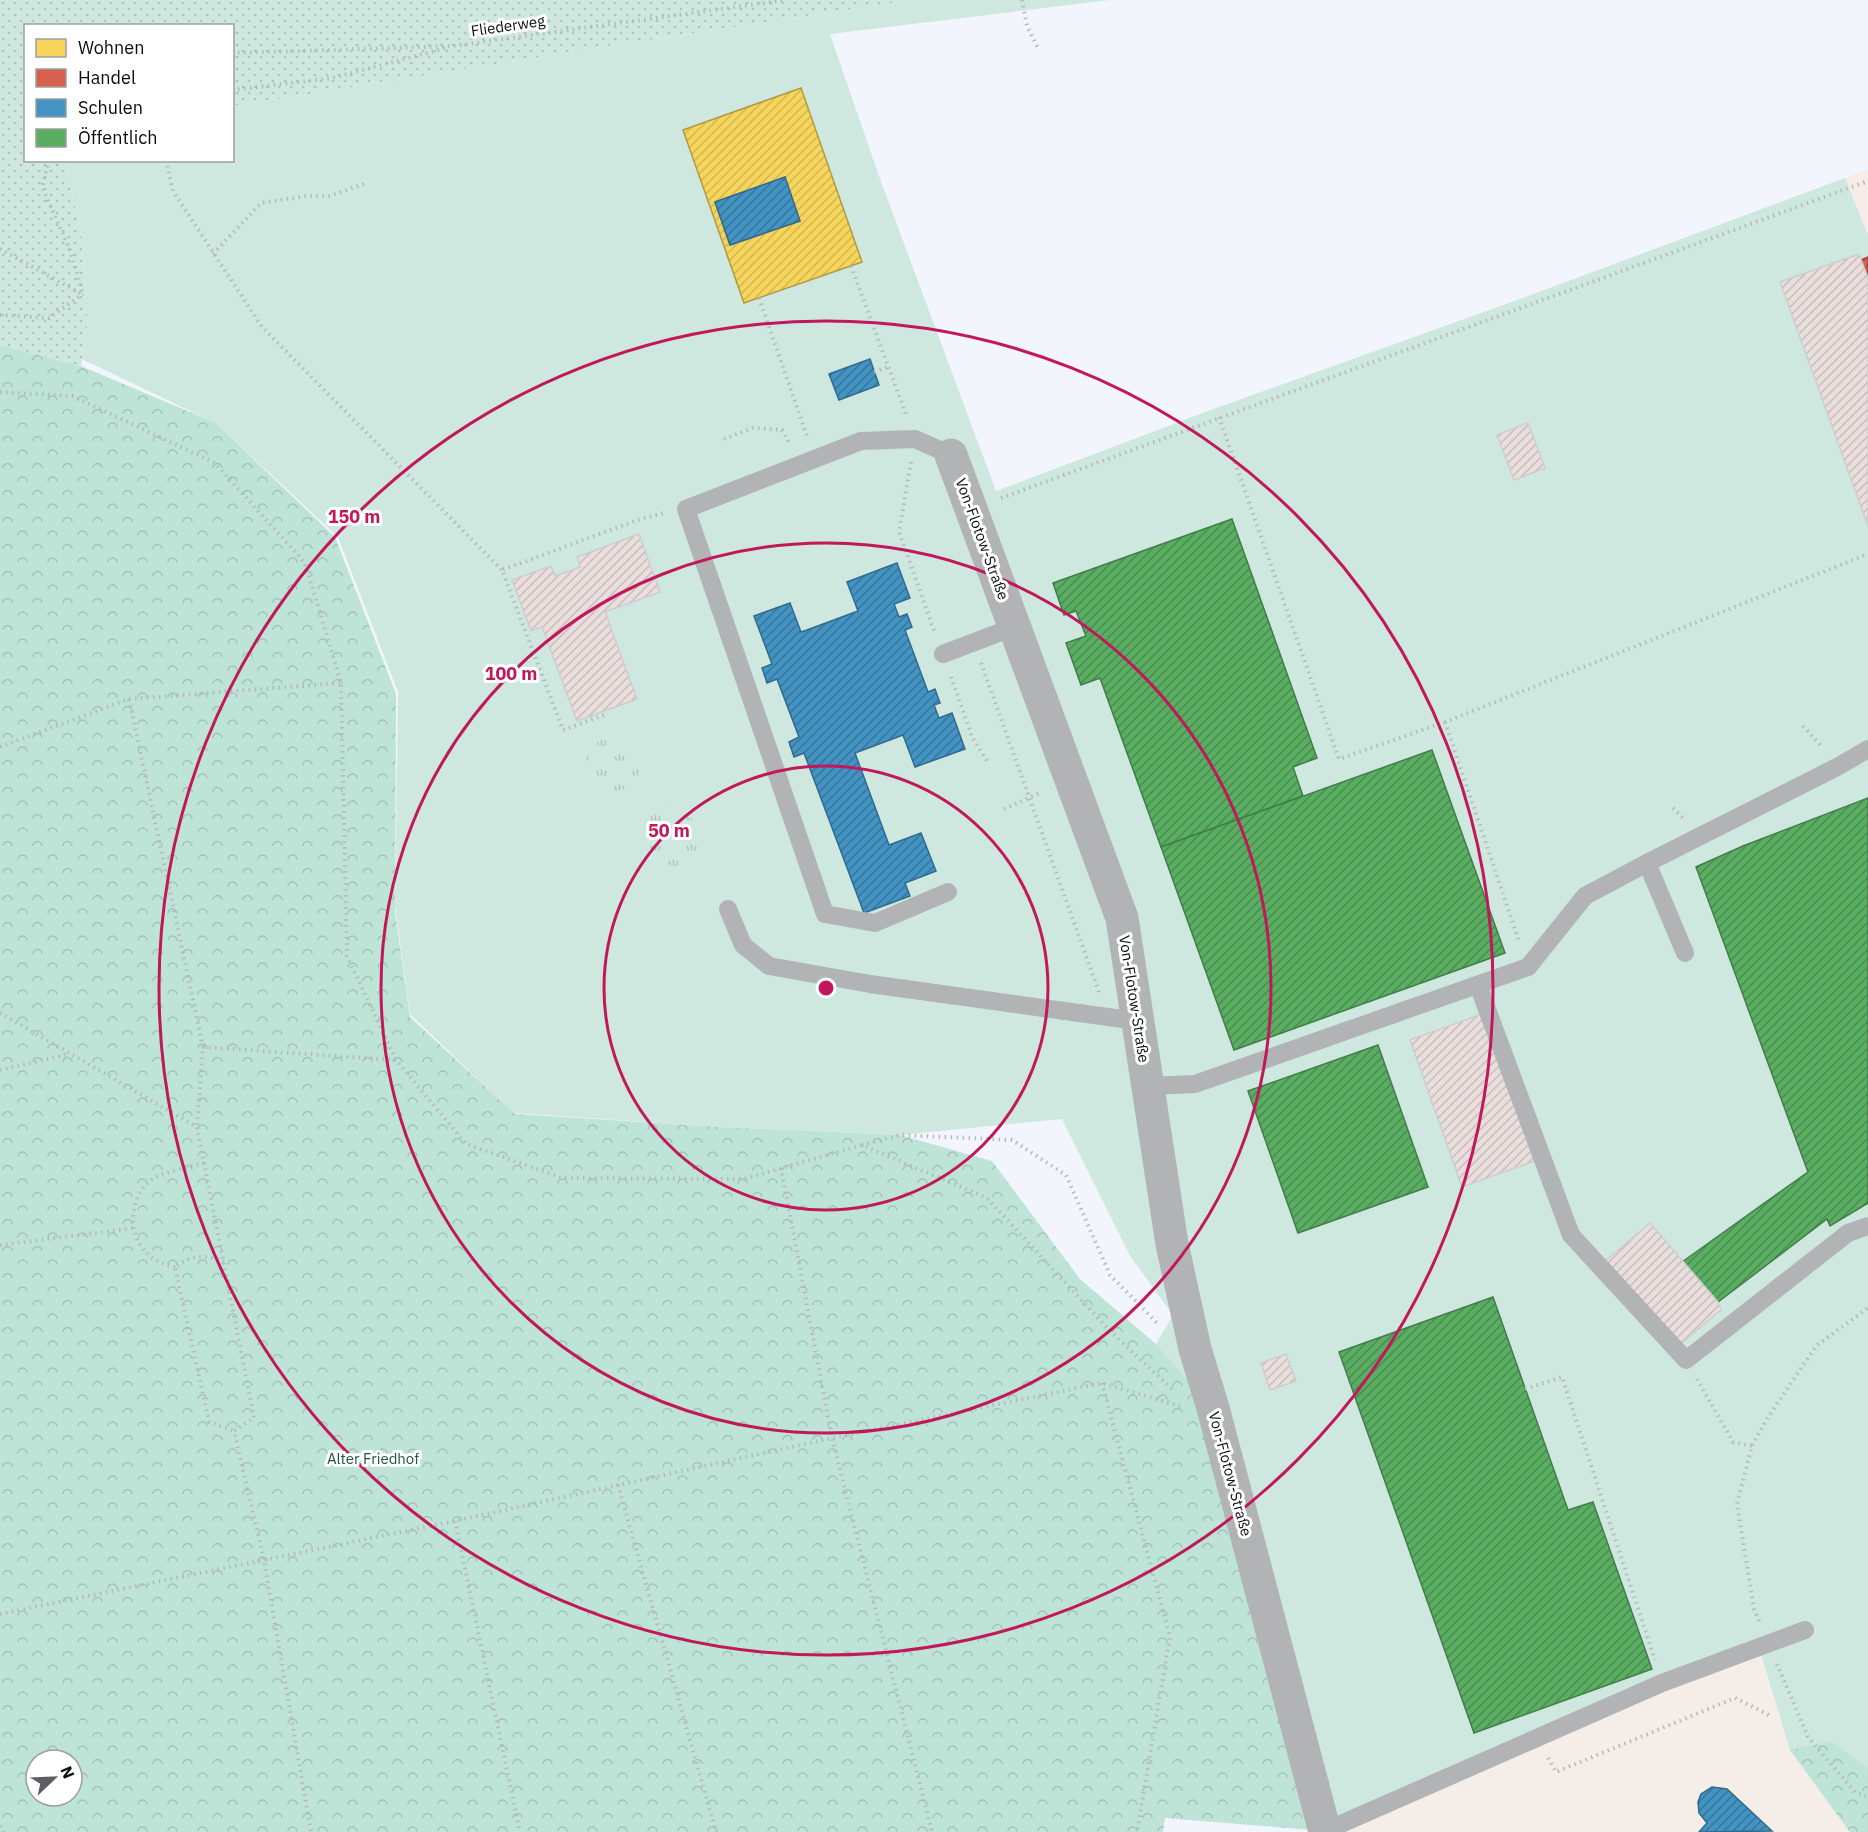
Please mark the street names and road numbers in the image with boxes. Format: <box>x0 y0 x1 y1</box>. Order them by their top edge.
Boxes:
street label: Fliederweg <box>470 11 546 40</box>
street label: Von-Flotow-Straße <box>952 475 1013 602</box>
street label: Von-Flotow-Straße <box>1115 934 1154 1064</box>
street label: Von-Flotow-Straße <box>1205 1409 1256 1538</box>

